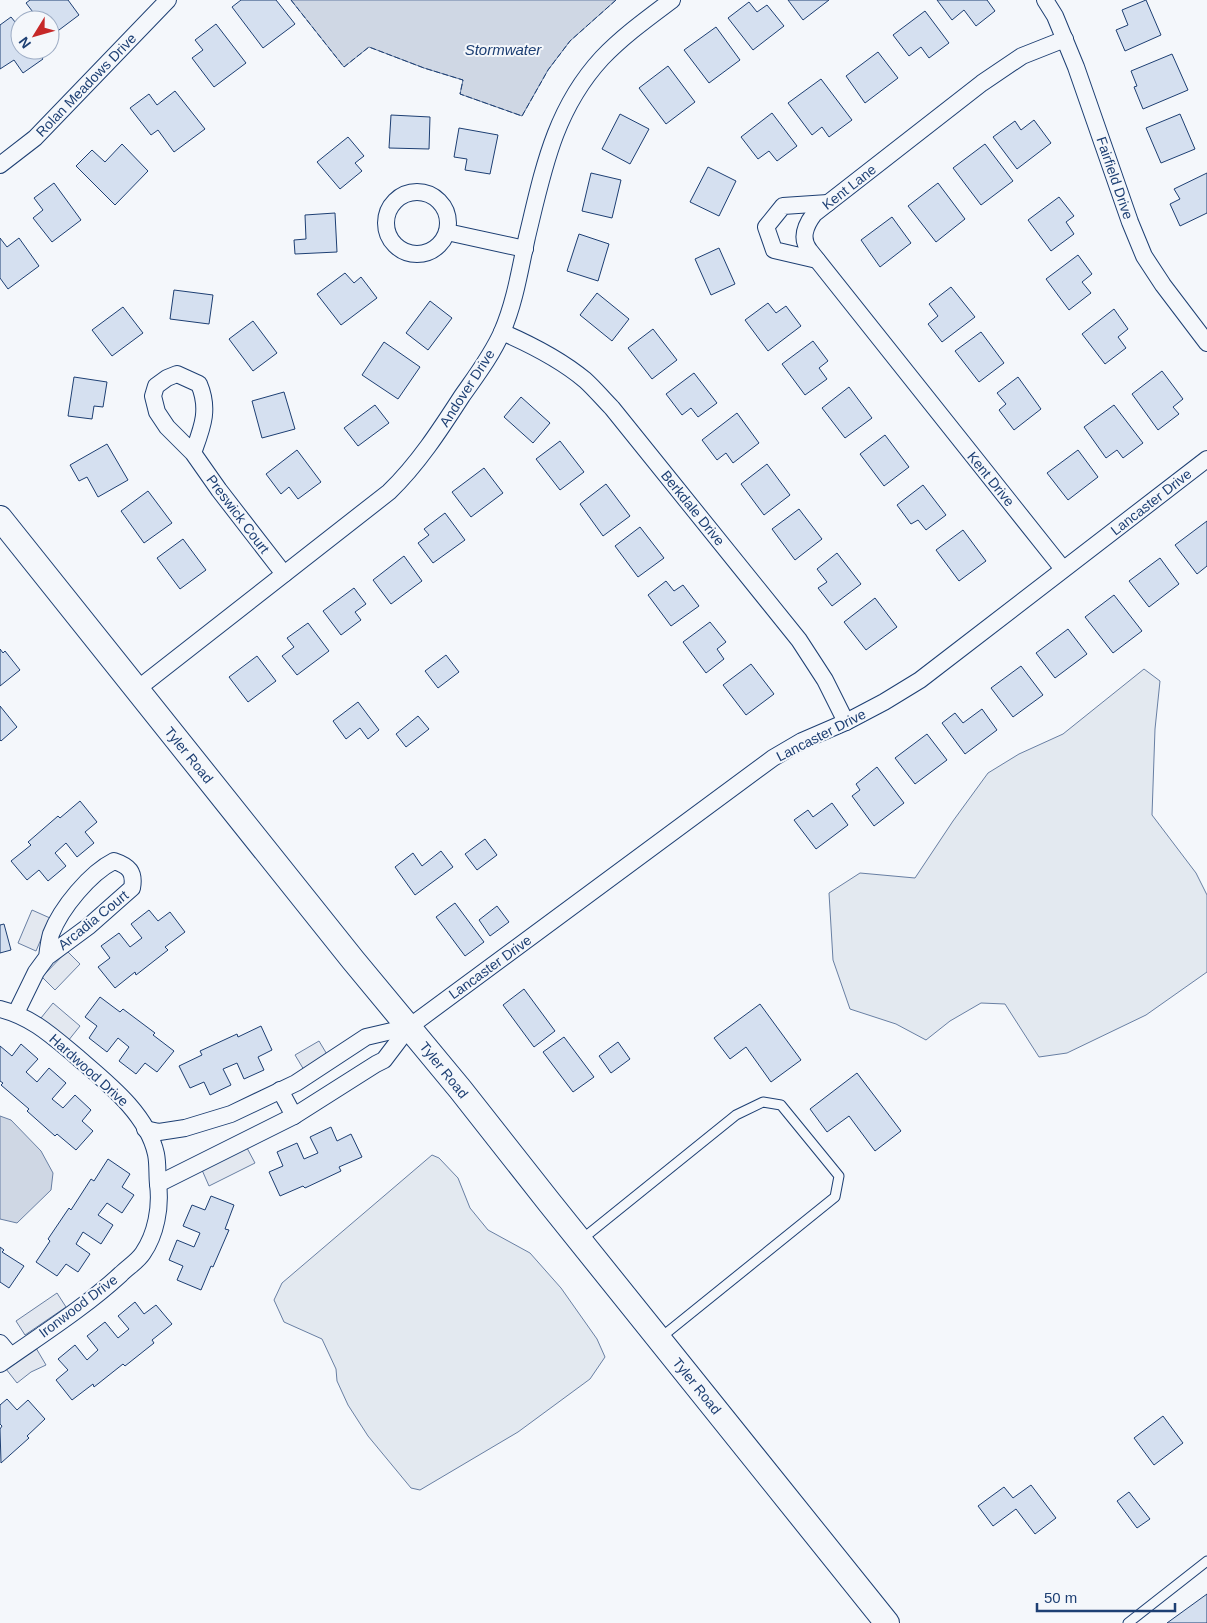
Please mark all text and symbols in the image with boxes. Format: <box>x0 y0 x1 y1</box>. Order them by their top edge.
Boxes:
north arrow <box>10 10 60 60</box>
street label: Rolan Meadows Drive <box>33 30 139 140</box>
text: N <box>15 34 34 52</box>
water label: Stormwater <box>465 41 542 58</box>
street label: Fairfield Drive <box>1093 135 1137 222</box>
street label: Kent Lane <box>819 161 879 213</box>
street label: Andover Drive <box>436 346 498 430</box>
street label: Kent Drive <box>964 449 1018 510</box>
street label: Lancaster Drive <box>1107 465 1195 538</box>
street label: Berkdale Drive <box>658 467 728 549</box>
street label: Preswick Court <box>203 472 273 556</box>
street label: Lancaster Drive <box>774 706 868 764</box>
street label: Tyler Road <box>161 724 217 786</box>
street label: Arcadia Court <box>55 887 131 953</box>
street label: Lancaster Drive <box>446 932 535 1002</box>
street label: Hardwood Drive <box>46 1030 132 1110</box>
street label: Tyler Road <box>416 1039 472 1101</box>
street label: Ironwood Drive <box>36 1271 121 1341</box>
street label: Tyler Road <box>669 1355 725 1417</box>
scale bar <box>1037 1580 1174 1612</box>
text: 50 m <box>1044 1589 1077 1606</box>

